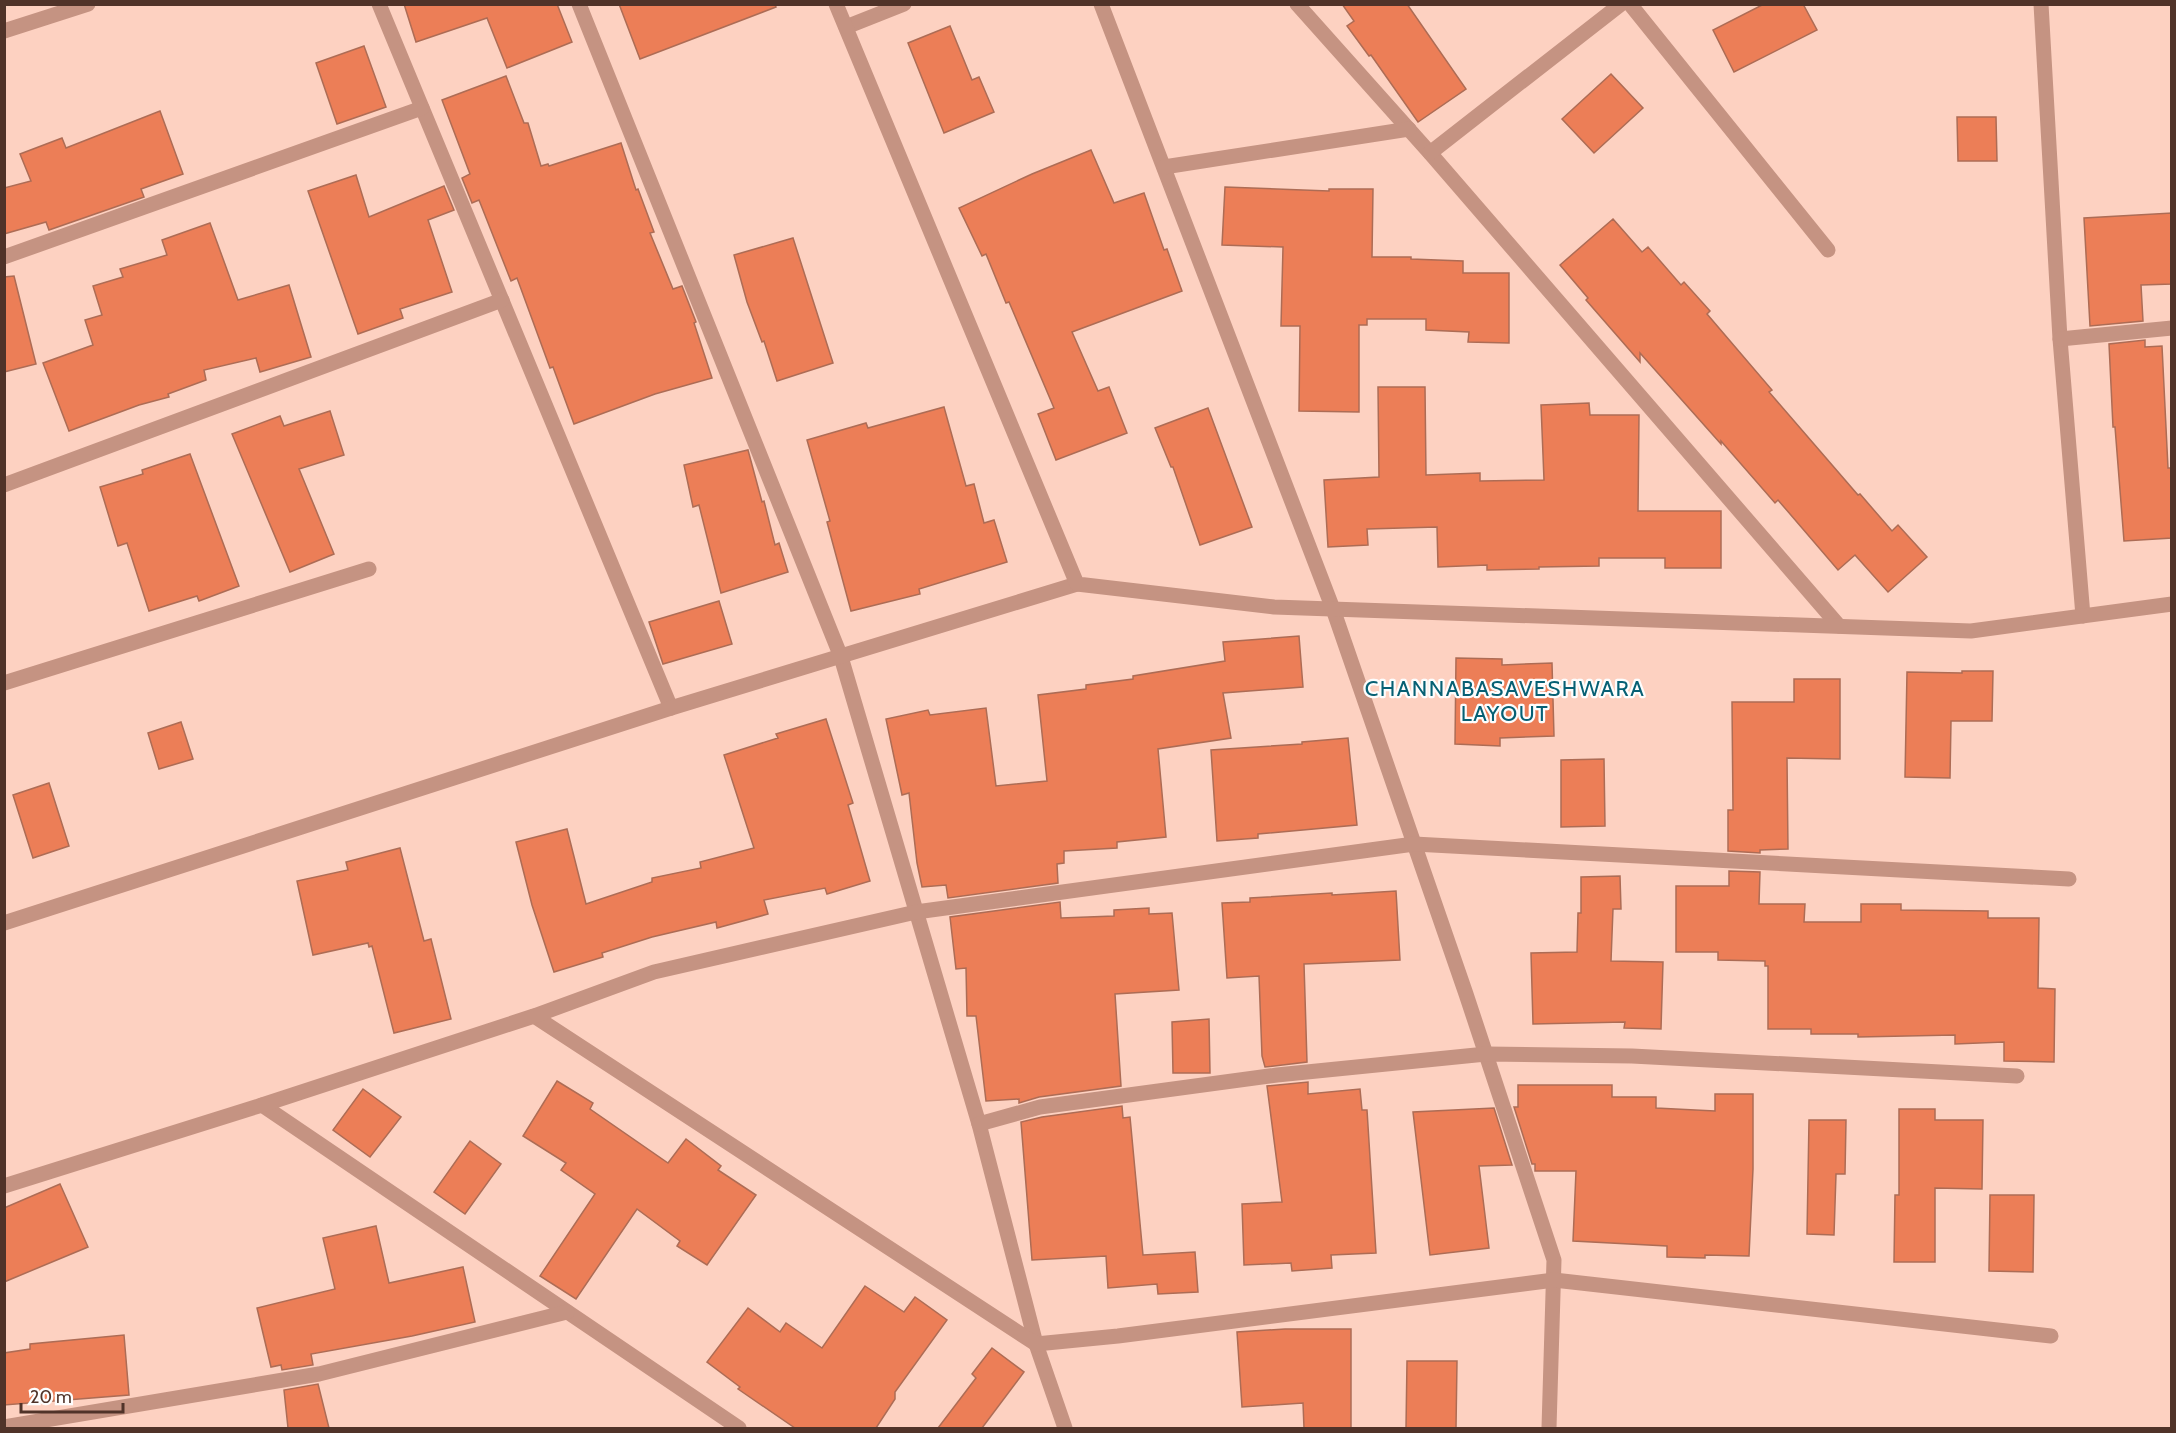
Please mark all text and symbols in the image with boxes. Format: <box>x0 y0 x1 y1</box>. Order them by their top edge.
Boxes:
district label: CHANNABASAVESHWARA LAYOUT <box>1365 675 1645 727</box>
scale bar <box>21 1376 123 1414</box>
text: 20 m <box>30 1386 72 1408</box>

